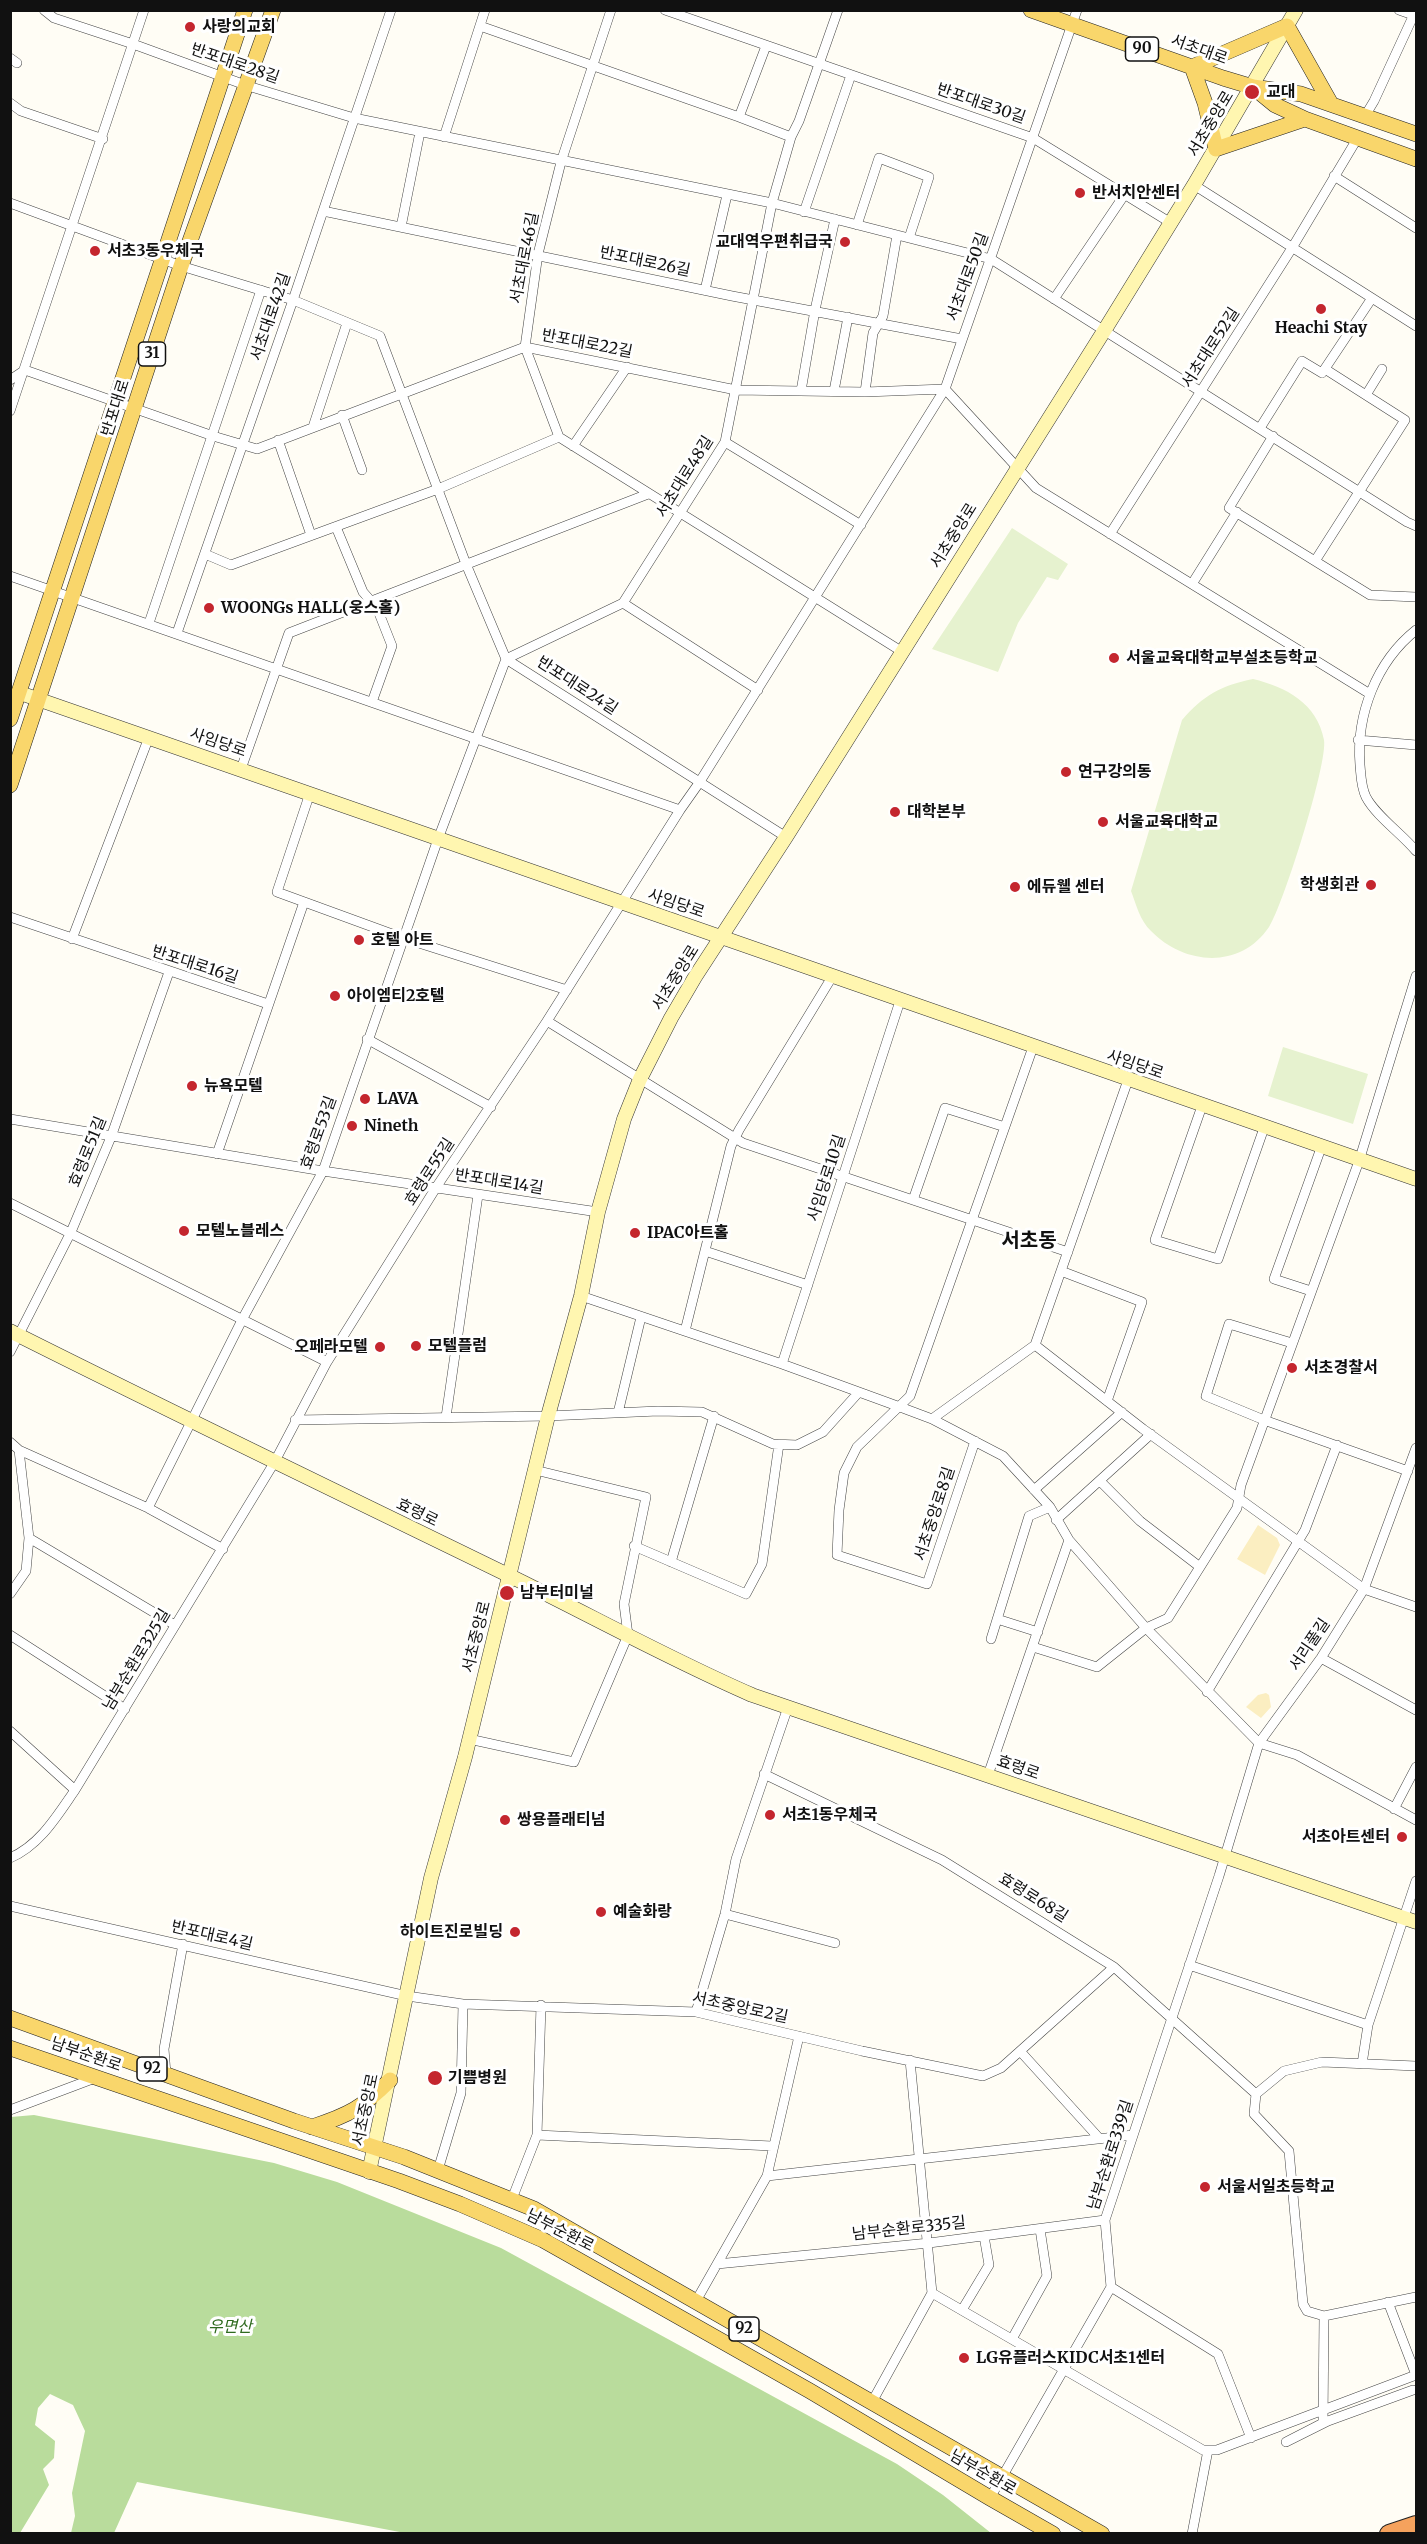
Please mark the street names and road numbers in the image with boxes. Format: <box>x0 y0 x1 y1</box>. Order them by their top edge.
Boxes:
street label: 서초대로 <box>1168 31 1230 69</box>
road number: 90 <box>1126 37 1158 61</box>
street label: 반포대로28길 <box>188 40 282 88</box>
street label: 반포대로30길 <box>934 80 1028 128</box>
street label: 서초중앙로 <box>1184 88 1238 160</box>
street label: 서초대로46길 <box>507 211 543 305</box>
street label: 서초대로50길 <box>943 230 993 324</box>
street label: 반포대로26길 <box>598 243 692 281</box>
street label: 서초대로42길 <box>247 270 295 364</box>
street label: 서초대로52길 <box>1178 304 1244 392</box>
street label: 반포대로22길 <box>540 326 634 362</box>
road number: 31 <box>138 342 166 366</box>
street label: 반포대로 <box>98 377 134 439</box>
street label: 서초대로48길 <box>652 432 718 522</box>
street label: 서초중앙로 <box>926 500 982 572</box>
street label: 반포대로24길 <box>533 653 621 719</box>
street label: 사임당로 <box>187 724 249 762</box>
street label: 사임당로 <box>645 885 707 923</box>
street label: 반포대로16길 <box>149 942 241 988</box>
street label: 서초중앙로 <box>648 942 704 1014</box>
street label: 사임당로 <box>1104 1046 1166 1084</box>
street label: 효령로53길 <box>297 1094 341 1172</box>
street label: 효령로51길 <box>65 1114 111 1190</box>
street label: 사임당로10길 <box>804 1132 850 1224</box>
street label: 효령로55길 <box>401 1135 459 1209</box>
street label: 반포대로14길 <box>453 1165 545 1199</box>
street label: 서초중앙로8길 <box>911 1465 959 1563</box>
street label: 효령로 <box>393 1495 441 1531</box>
street label: 서초중앙로 <box>459 1599 495 1675</box>
street label: 남부순환로325길 <box>99 1606 175 1714</box>
street label: 서리풀길 <box>1286 1615 1334 1675</box>
street label: 효령로 <box>994 1752 1042 1784</box>
street label: 효령로68길 <box>995 1869 1071 1927</box>
street label: 반포대로4길 <box>169 1917 255 1955</box>
street label: 서초중앙로2길 <box>690 1988 790 2028</box>
street label: 남부순환로 <box>48 2034 124 2076</box>
road number: 92 <box>137 2057 167 2081</box>
street label: 서초중앙로 <box>349 2072 383 2148</box>
street label: 남부순환로339길 <box>1084 2097 1138 2213</box>
street label: 남부순환로 <box>523 2206 597 2256</box>
street label: 남부순환로335길 <box>851 2213 967 2245</box>
road number: 92 <box>729 2317 759 2341</box>
street label: 남부순환로 <box>946 2446 1020 2500</box>

